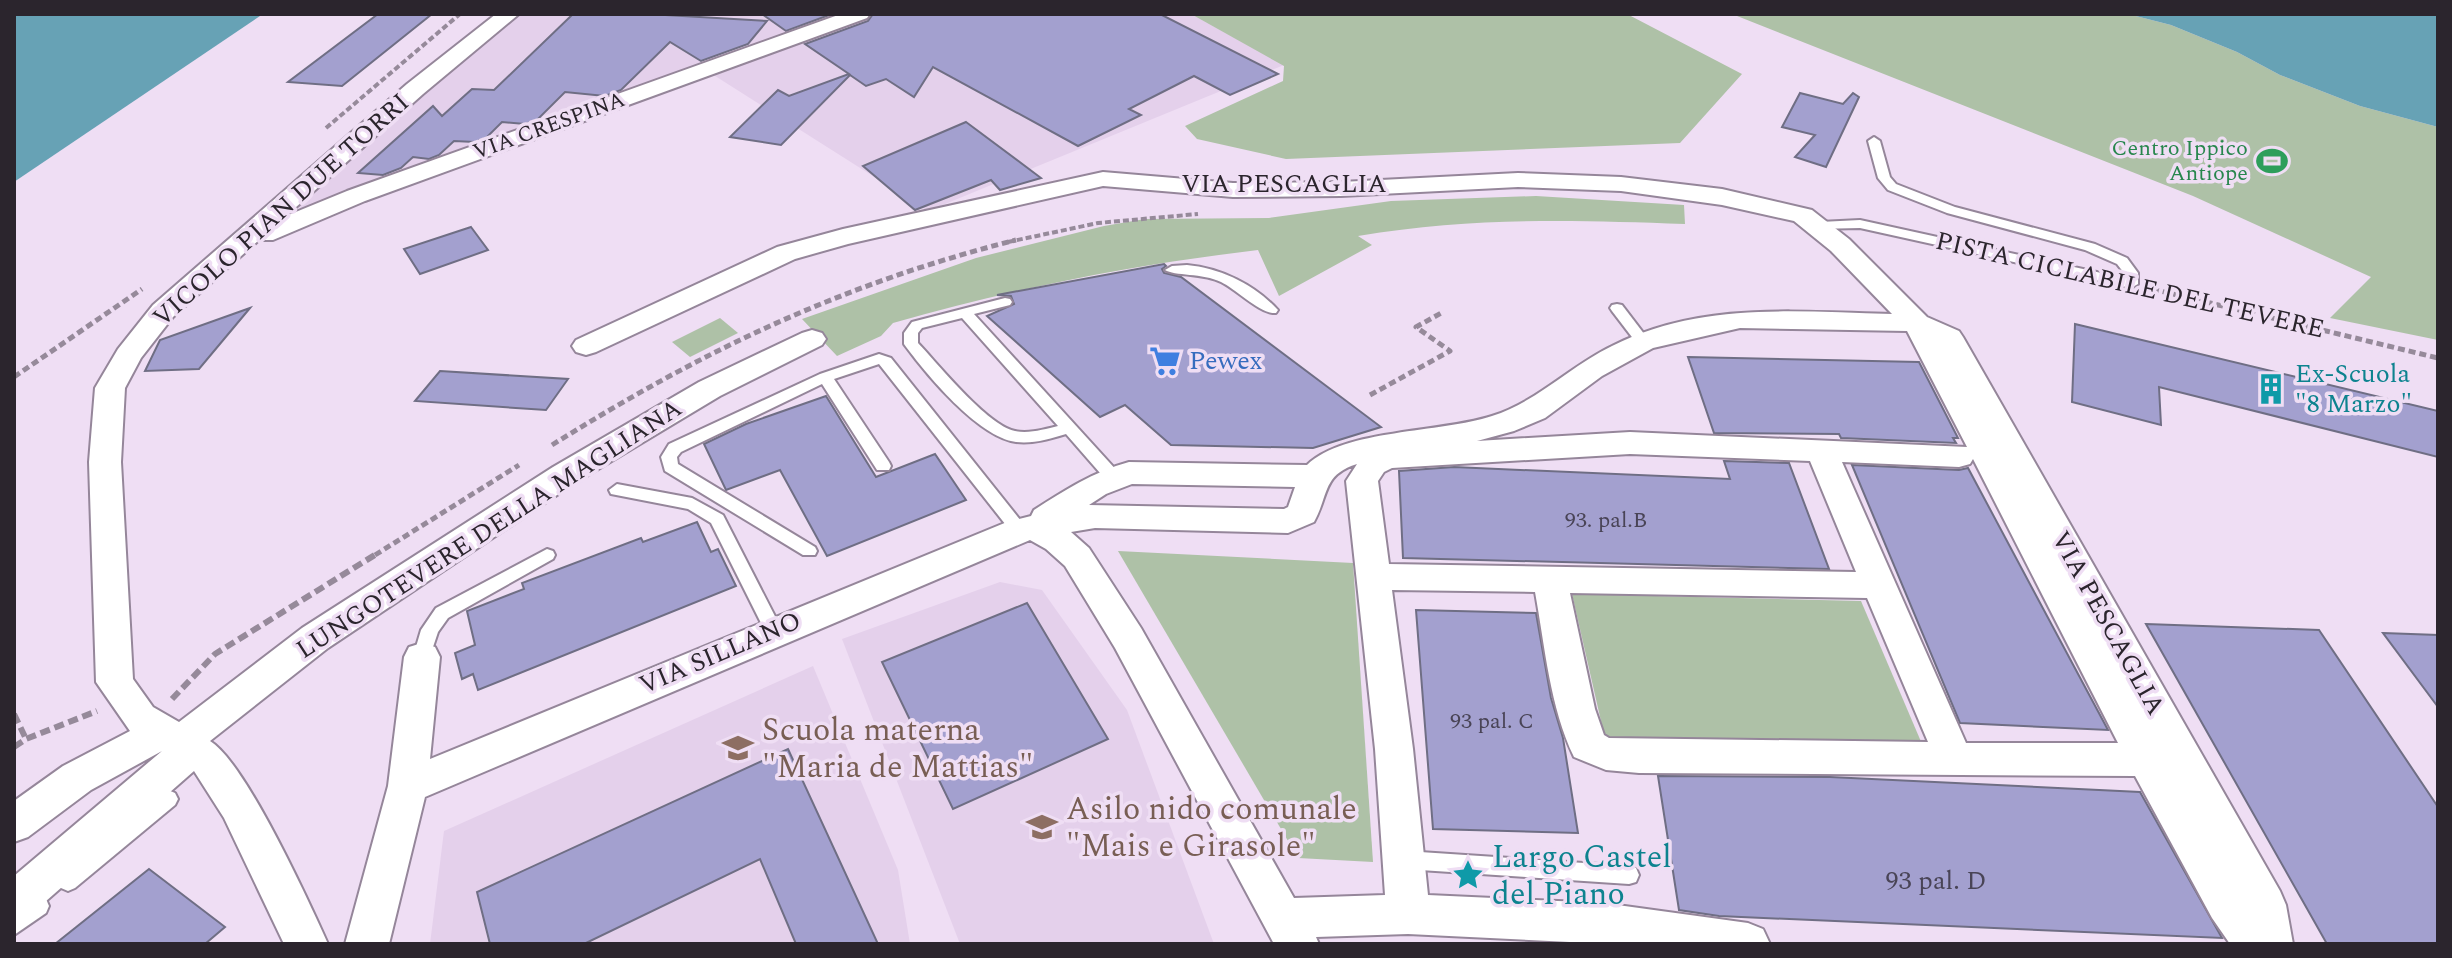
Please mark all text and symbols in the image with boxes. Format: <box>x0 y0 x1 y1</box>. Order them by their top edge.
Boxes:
street label: VICOLO PIAN DUE TORRI <box>143 83 419 337</box>
street label: VIA CRESPINA <box>468 83 630 169</box>
place label: Centro Ippico Antiope <box>2112 132 2248 190</box>
sports icon: Centro Ippico Antiope <box>2255 144 2289 178</box>
street label: VIA PESCAGLIA <box>1181 164 1387 204</box>
street label: PISTA CICLABILE DEL TEVERE <box>1932 221 2328 349</box>
place label: Pewex <box>1189 341 1263 381</box>
supermarket icon: Pewex <box>1148 344 1182 378</box>
place label: Ex-Scuola "8 Marzo" <box>2295 354 2412 424</box>
building icon: Ex-Scuola "8 Marzo" <box>2254 372 2288 406</box>
street label: LUNGOTEVERE DELLA MAGLIANA <box>288 389 690 669</box>
house number: 93. pal.B <box>1565 504 1647 537</box>
street label: VIA PESCAGLIA <box>2041 523 2175 723</box>
street label: VIA SILLANO <box>633 601 807 705</box>
house number: 93 pal. C <box>1450 705 1534 738</box>
place label: Scuola materna "Maria de Mattias" <box>762 706 1033 792</box>
school or university icon: Scuola materna "Maria de Mattias" <box>721 731 755 765</box>
place label: Asilo nido comunale "Mais e Girasole" <box>1066 785 1357 871</box>
school or university icon: Asilo nido comunale "Mais e Girasole" <box>1025 810 1059 844</box>
place label: Largo Castel del Piano <box>1492 833 1672 919</box>
place icon: Largo Castel del Piano <box>1451 858 1485 892</box>
house number: 93 pal. D <box>1886 861 1986 901</box>

